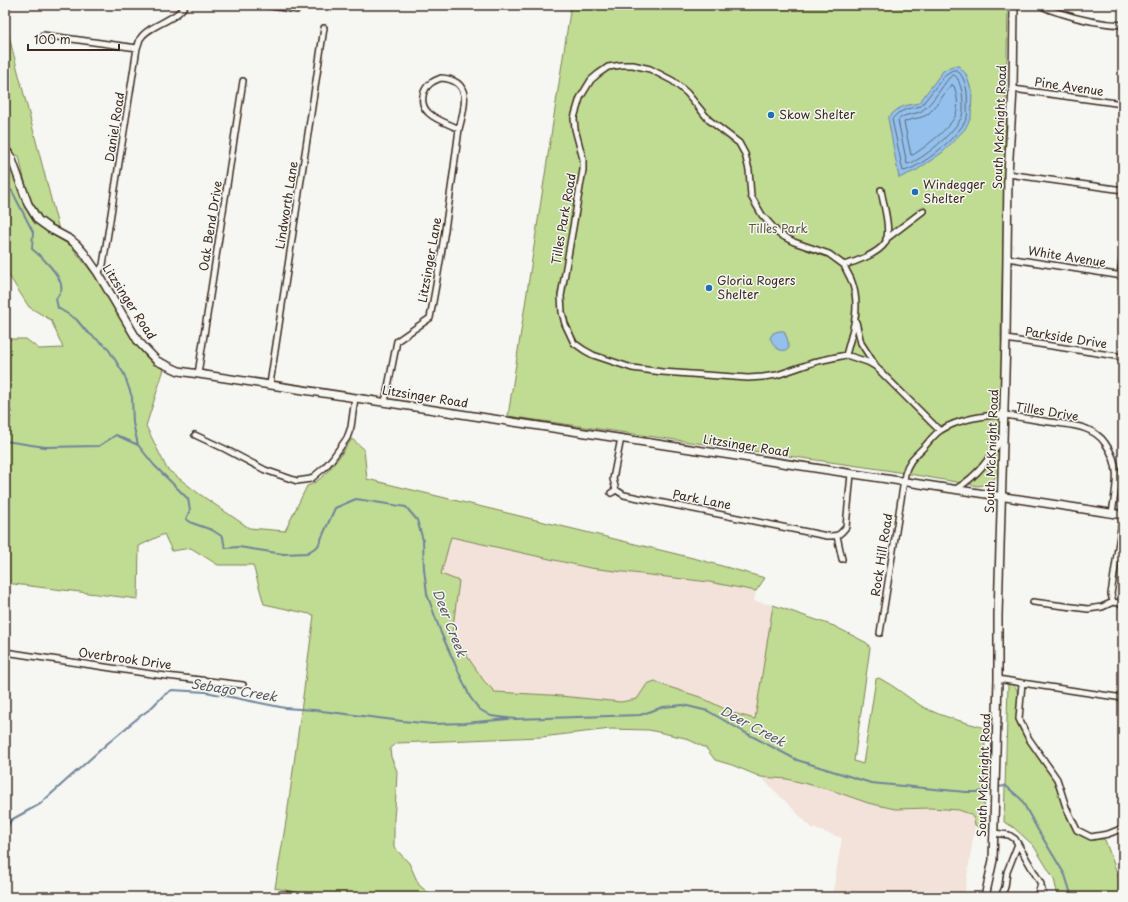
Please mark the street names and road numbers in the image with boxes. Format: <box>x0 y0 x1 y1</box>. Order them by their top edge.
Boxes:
street label: South McKnight Road <box>988 65 1010 189</box>
street label: Pine Avenue <box>1033 72 1105 100</box>
street label: Daniel Road <box>100 91 128 163</box>
street label: Lindworth Lane <box>270 159 302 250</box>
street label: Tilles Park Road <box>546 172 580 266</box>
street label: Oak Bend Drive <box>194 179 226 272</box>
street label: Litzsinger Lane <box>413 215 445 304</box>
street label: White Avenue <box>1027 241 1108 271</box>
street label: Litzsinger Road <box>99 260 161 343</box>
street label: Parkside Drive <box>1024 322 1108 352</box>
street label: Litzsinger Road <box>381 380 470 412</box>
street label: South McKnight Road <box>980 389 1002 513</box>
street label: Tilles Drive <box>1014 397 1080 425</box>
street label: Litzsinger Road <box>702 429 791 461</box>
street label: Park Lane <box>671 485 733 514</box>
street label: Rock Hill Road <box>866 512 896 598</box>
street label: Overbrook Drive <box>77 643 173 673</box>
street label: South McKnight Road <box>972 713 994 837</box>

